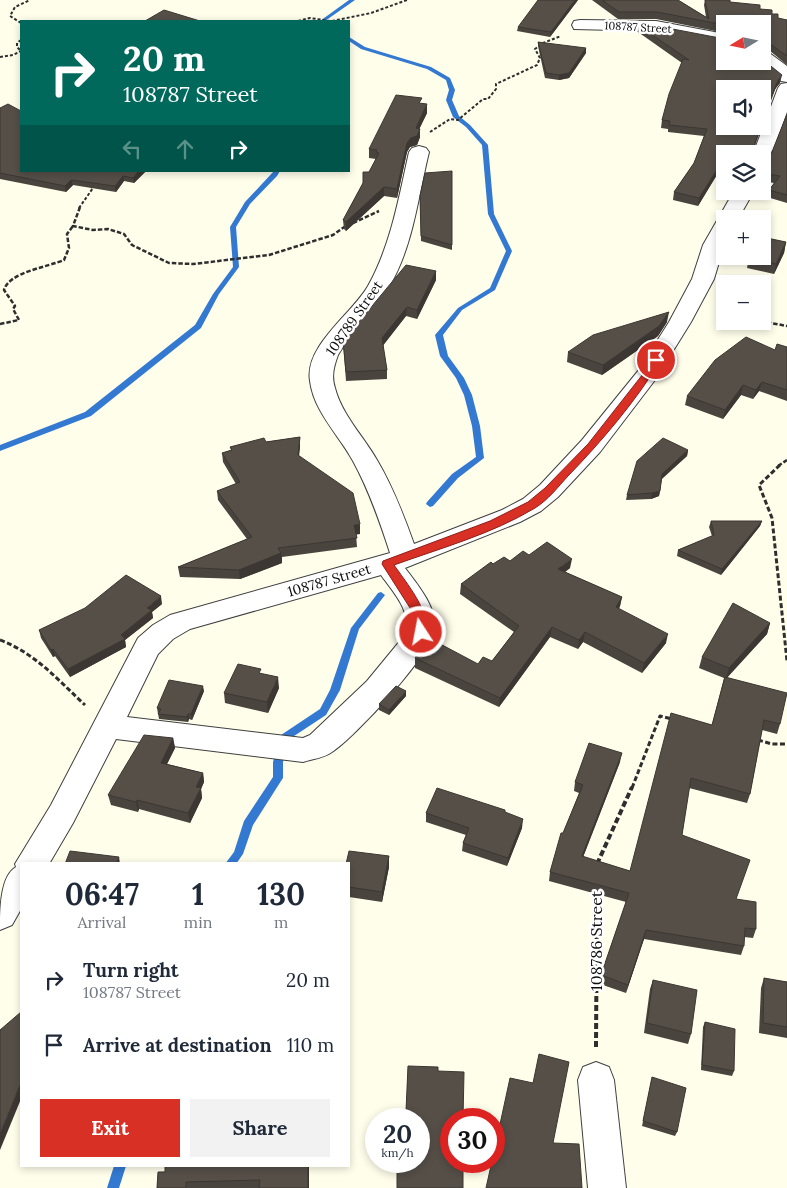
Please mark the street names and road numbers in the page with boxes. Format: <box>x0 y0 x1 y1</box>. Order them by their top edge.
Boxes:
street label: 108787 Street <box>604 18 673 36</box>
street label: 108789 Street <box>322 277 387 359</box>
street label: 108787 Street <box>285 559 373 600</box>
street label: 108786 Street <box>586 890 606 991</box>

